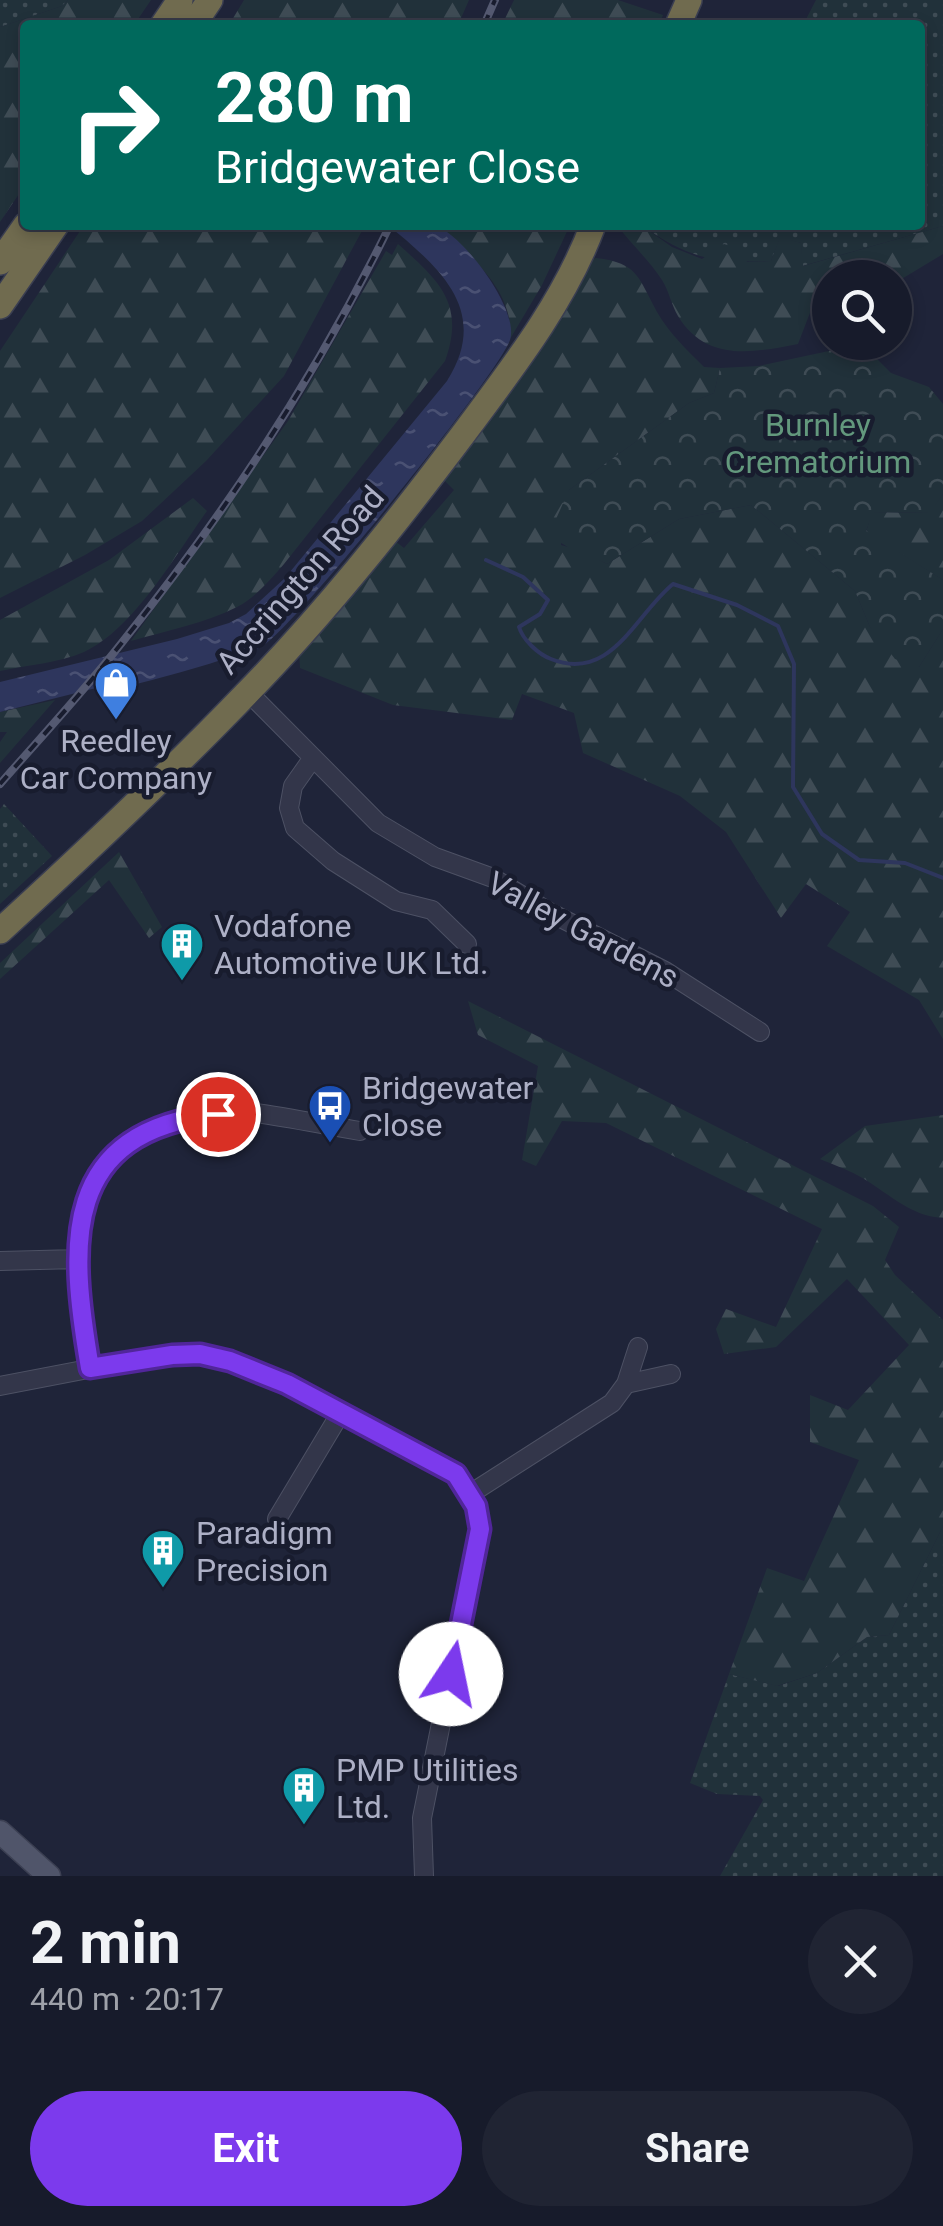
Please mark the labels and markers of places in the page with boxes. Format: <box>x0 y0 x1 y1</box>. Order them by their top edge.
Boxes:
shop icon: Reedley Car Company <box>93 660 139 721</box>
place label: Reedley Car Company <box>20 722 212 797</box>
place label: Vodafone Automotive UK Ltd. <box>214 907 488 982</box>
building icon: Vodafone Automotive UK Ltd. <box>159 921 205 982</box>
place label: Bridgewater Close <box>362 1069 533 1144</box>
pin <box>176 1072 261 1157</box>
bus stop icon: Bridgewater Close <box>307 1083 353 1144</box>
place label: Paradigm Precision <box>196 1514 333 1589</box>
building icon: Paradigm Precision <box>140 1528 186 1589</box>
place label: PMP Utilities Ltd. <box>336 1751 519 1826</box>
building icon: PMP Utilities Ltd. <box>281 1765 327 1826</box>

